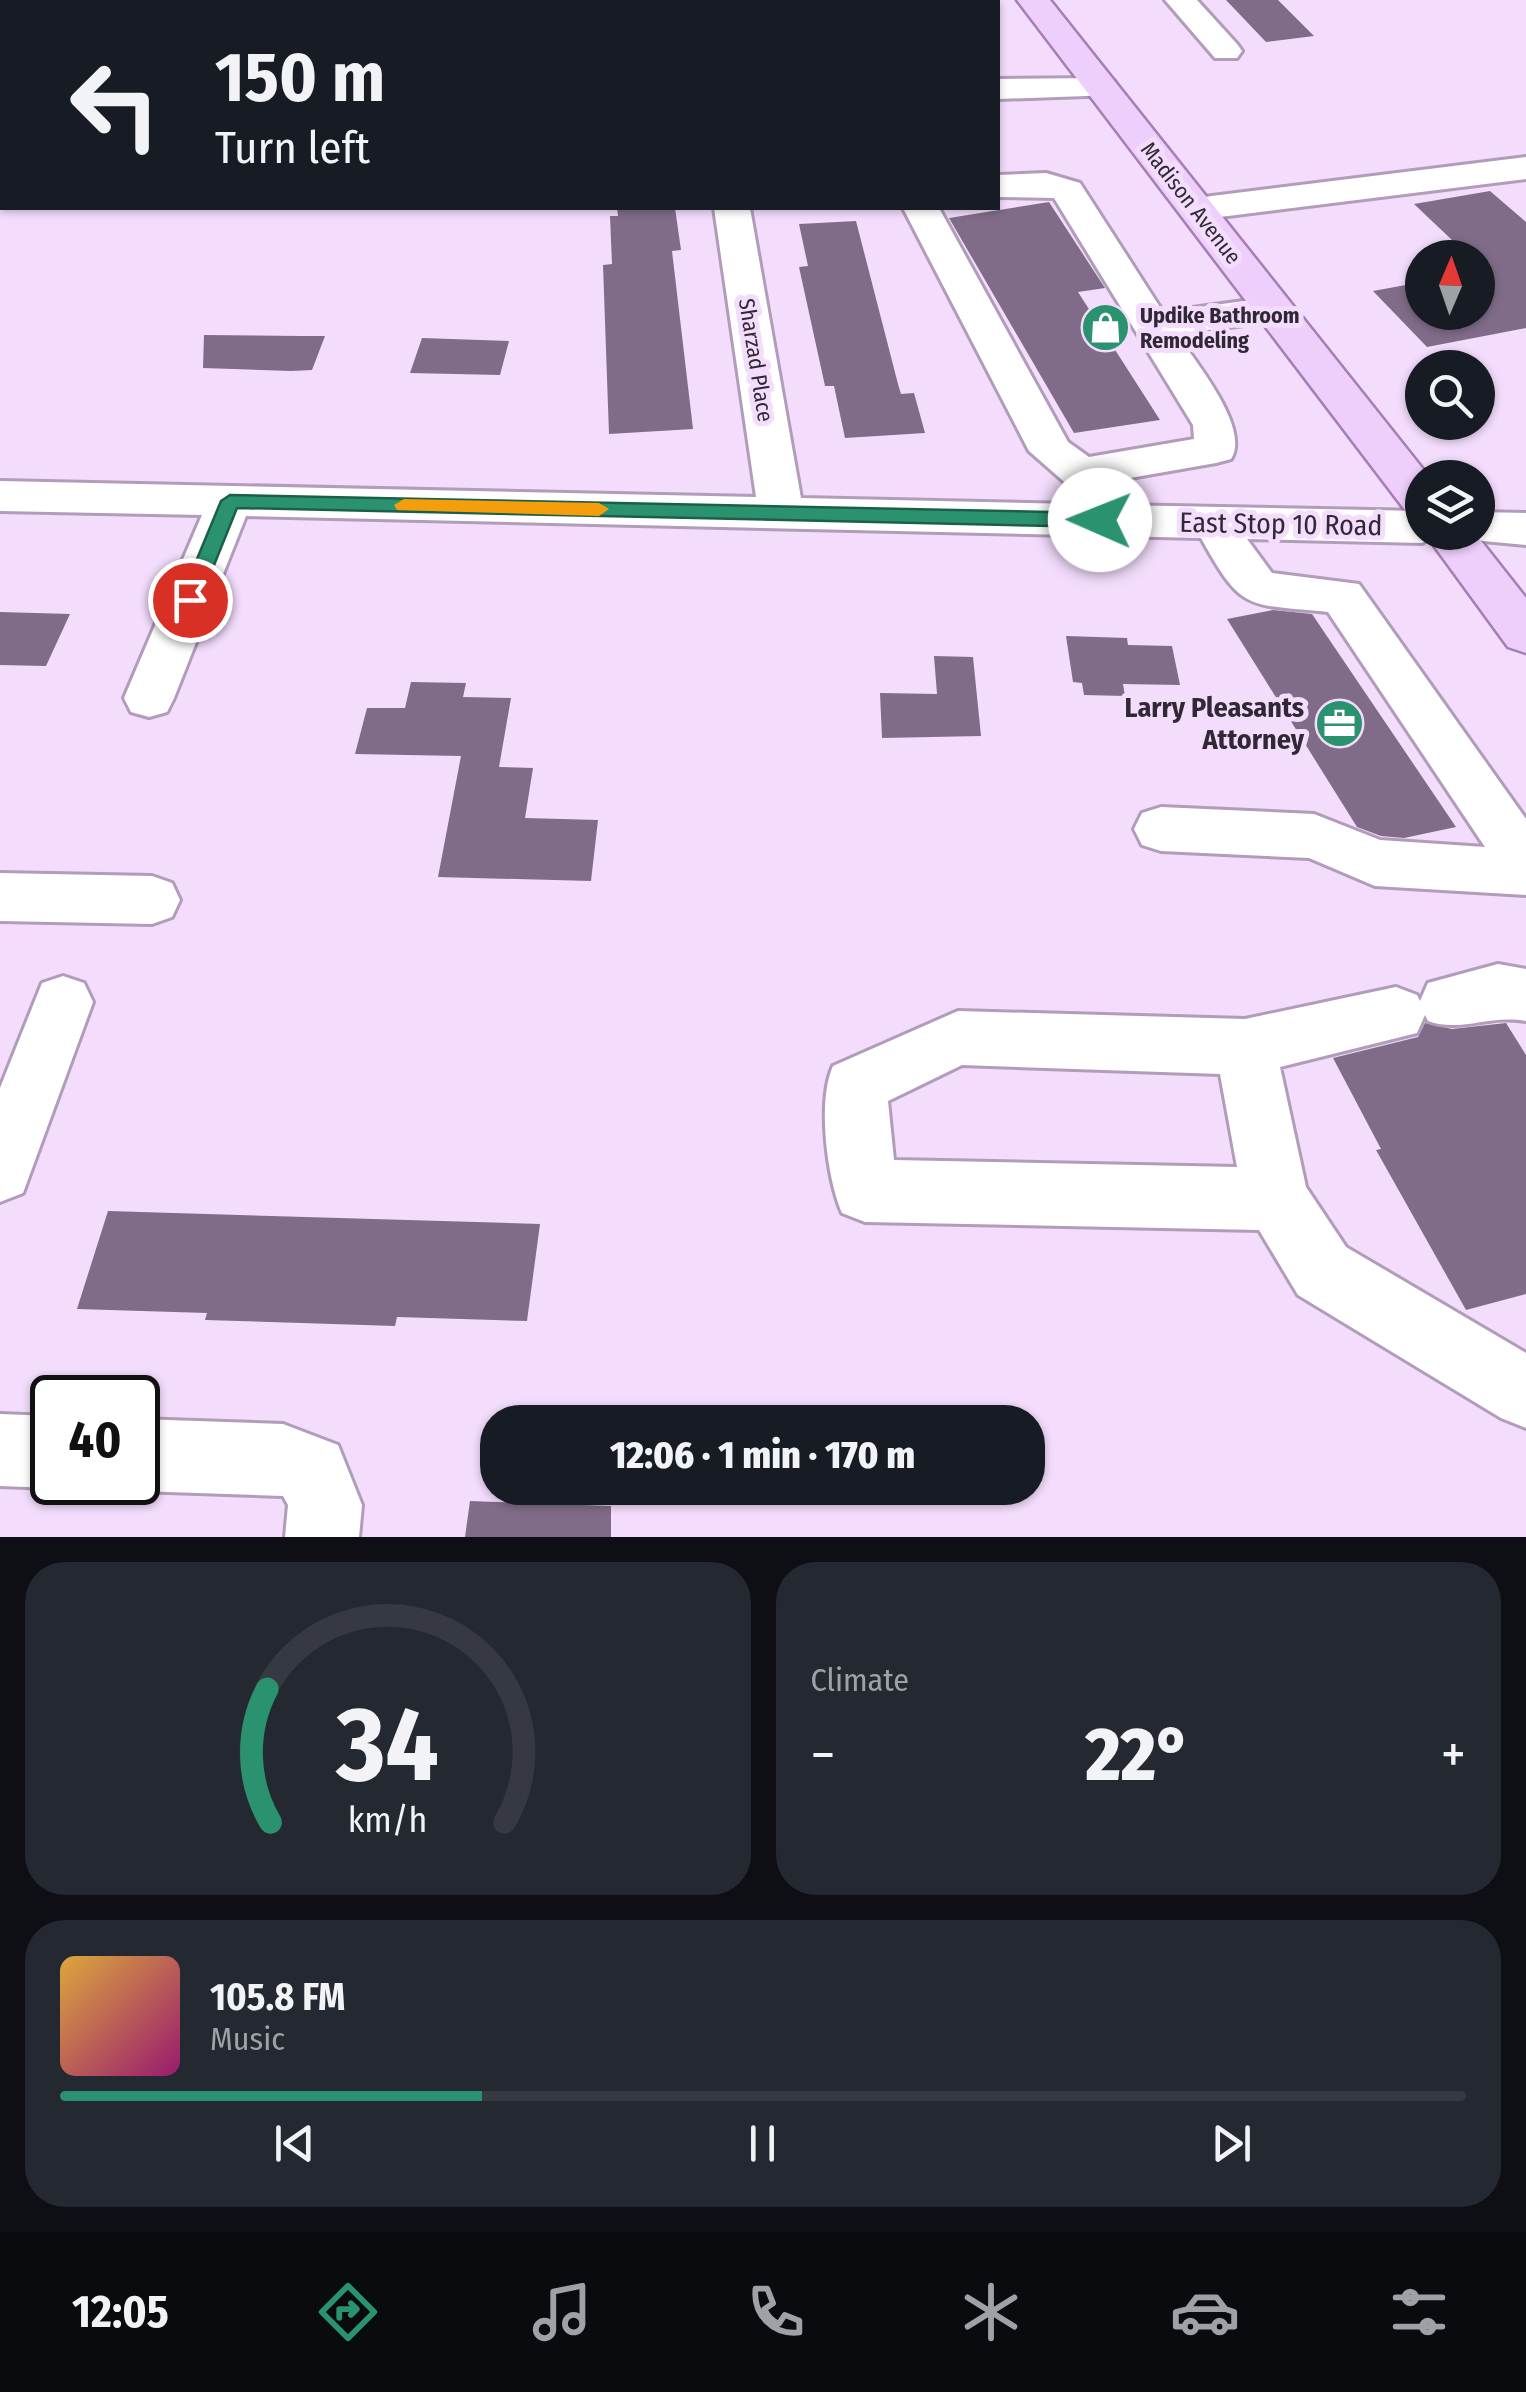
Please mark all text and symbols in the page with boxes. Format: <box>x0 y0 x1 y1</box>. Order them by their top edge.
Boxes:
text: 150 m <box>215 36 385 120</box>
icon: left <box>50 40 180 170</box>
text: Turn left <box>215 121 370 175</box>
street label: Madison Avenue <box>1135 137 1247 269</box>
north arrow <box>1405 240 1495 330</box>
map controls <box>1405 240 1495 550</box>
street label: Sharzad Place <box>733 296 779 424</box>
shop icon: Updike Bathroom Remodeling <box>1079 302 1131 354</box>
place label: Updike Bathroom Remodeling <box>1140 302 1299 354</box>
button: search <box>1405 350 1495 440</box>
button: layers <box>1405 460 1495 550</box>
position arrow <box>1048 468 1152 572</box>
street label: East Stop 10 Road <box>1179 506 1383 542</box>
pin <box>148 558 233 643</box>
icon: arrive <box>163 573 218 628</box>
place label: Larry Pleasants Attorney <box>1125 691 1305 756</box>
office icon: Larry Pleasants Attorney <box>1313 697 1365 749</box>
speed limit sign: 40 <box>30 1375 160 1505</box>
text: 12:06 · 1 min · 170 m <box>610 1432 915 1478</box>
text: Climate <box>811 1661 909 1699</box>
text: 34 <box>336 1683 439 1808</box>
text: 22° <box>1085 1710 1191 1800</box>
text: − <box>811 1722 835 1788</box>
text: + <box>1441 1722 1466 1788</box>
text: km/h <box>348 1799 428 1841</box>
text: 105.8 FM <box>210 1974 345 2020</box>
text: Music <box>210 2020 285 2058</box>
icon: previous <box>267 2116 322 2171</box>
icon: pause <box>735 2116 790 2171</box>
icon: next <box>1204 2116 1259 2171</box>
icon: directions <box>313 2277 383 2347</box>
icon: music <box>527 2277 597 2347</box>
icon: phone <box>741 2277 811 2347</box>
icon: climate <box>956 2277 1026 2347</box>
icon: car <box>1170 2277 1240 2347</box>
icon: filters <box>1384 2277 1454 2347</box>
text: 12:05 <box>72 2285 169 2339</box>

